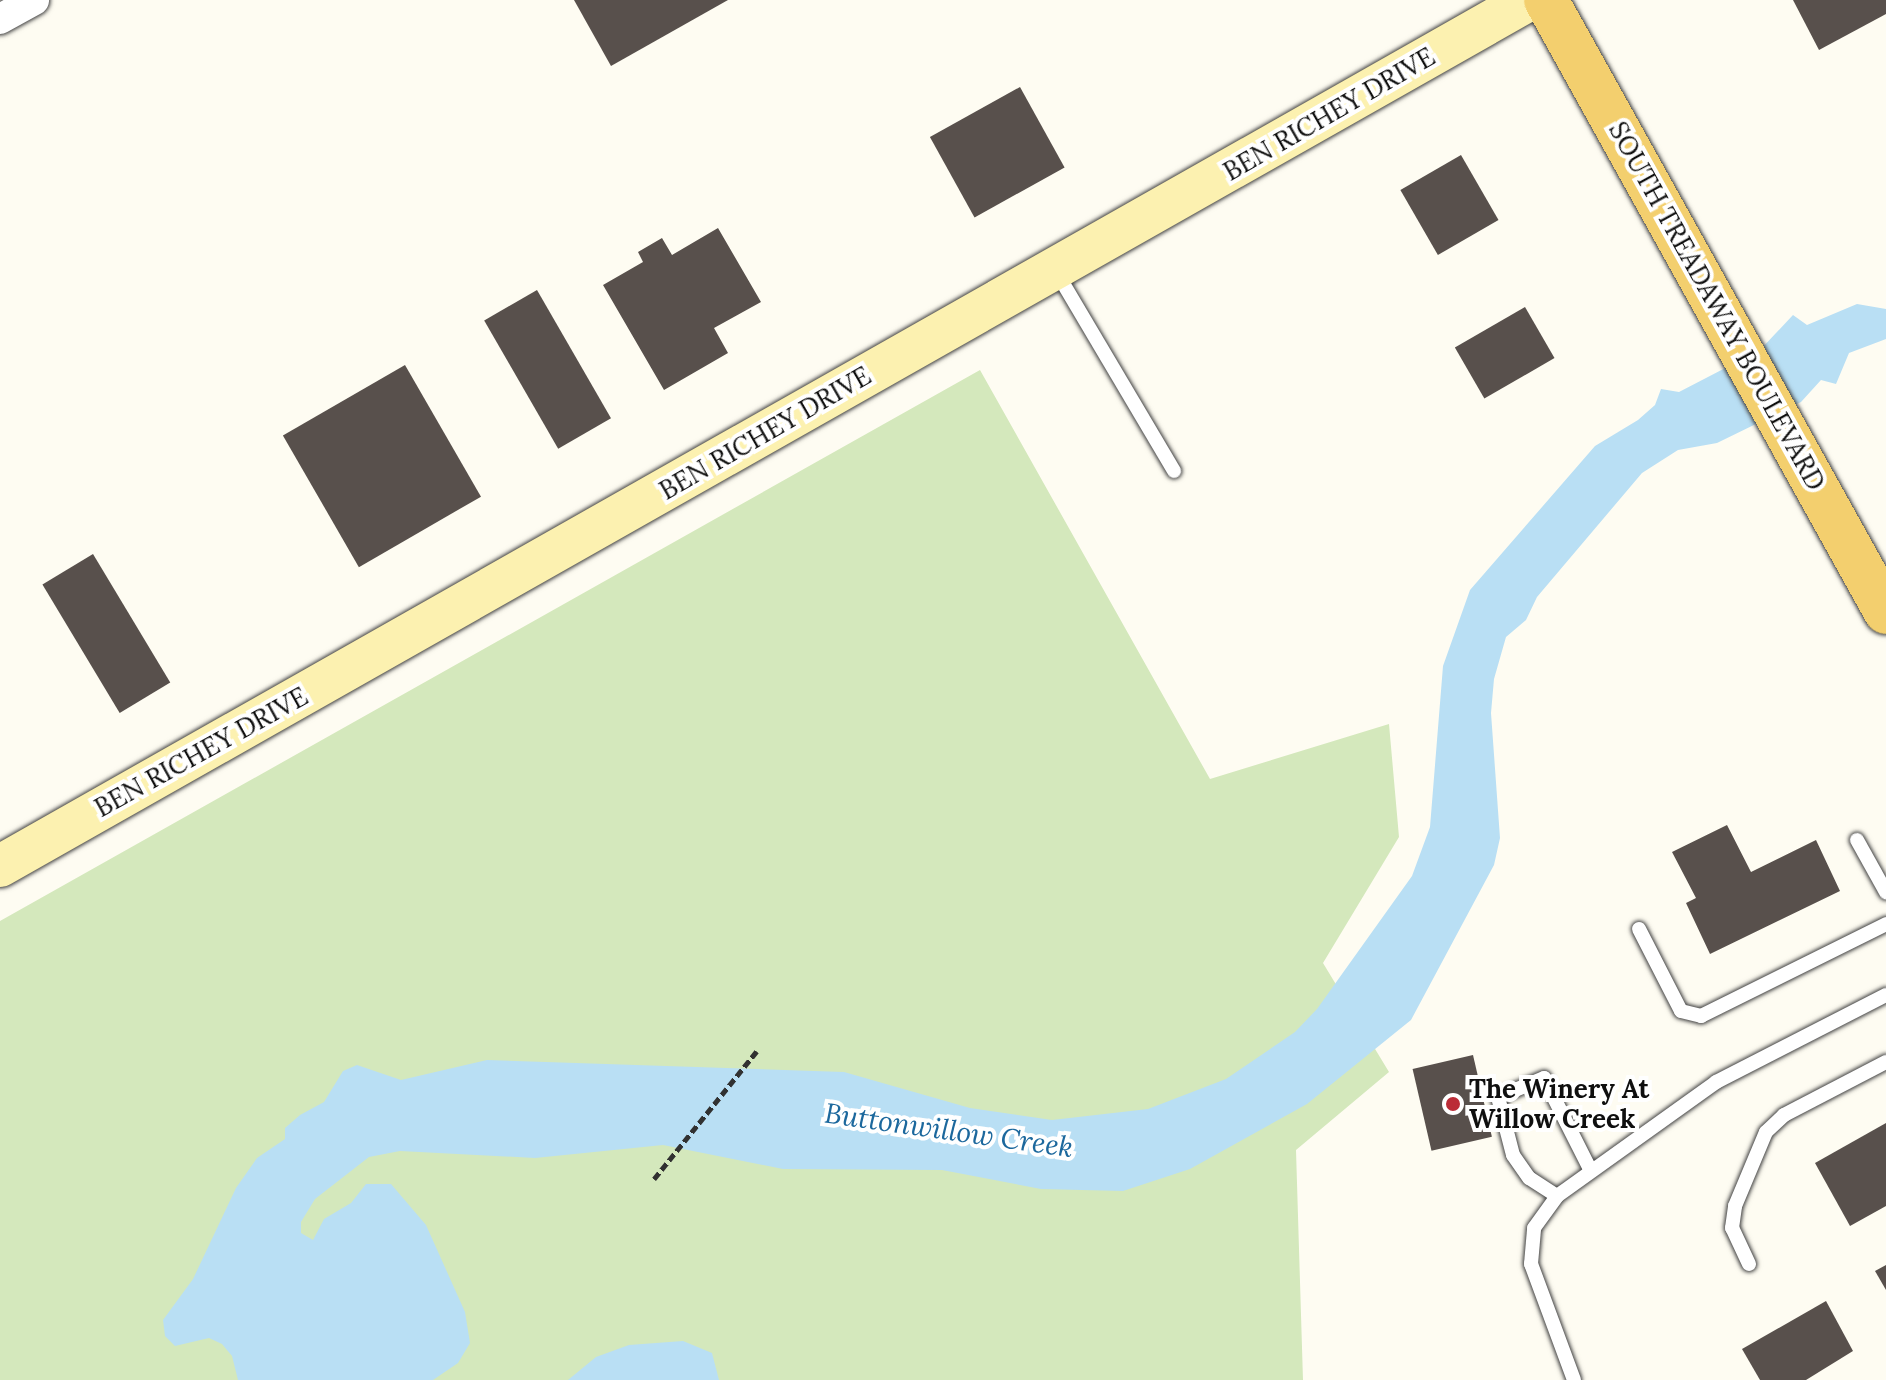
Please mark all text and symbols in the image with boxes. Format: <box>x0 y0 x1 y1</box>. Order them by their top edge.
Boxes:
street label: BEN RICHEY DRIVE <box>1218 41 1440 187</box>
street label: SOUTH TREADAWAY BOULEVARD <box>1602 116 1832 496</box>
street label: BEN RICHEY DRIVE <box>654 360 876 506</box>
street label: BEN RICHEY DRIVE <box>89 680 313 824</box>
place label: The Winery At Willow Creek <box>1469 1073 1649 1134</box>
marker: The Winery At Willow Creek <box>1444 1095 1462 1113</box>
water label: Buttonwillow Creek <box>822 1096 1076 1164</box>

